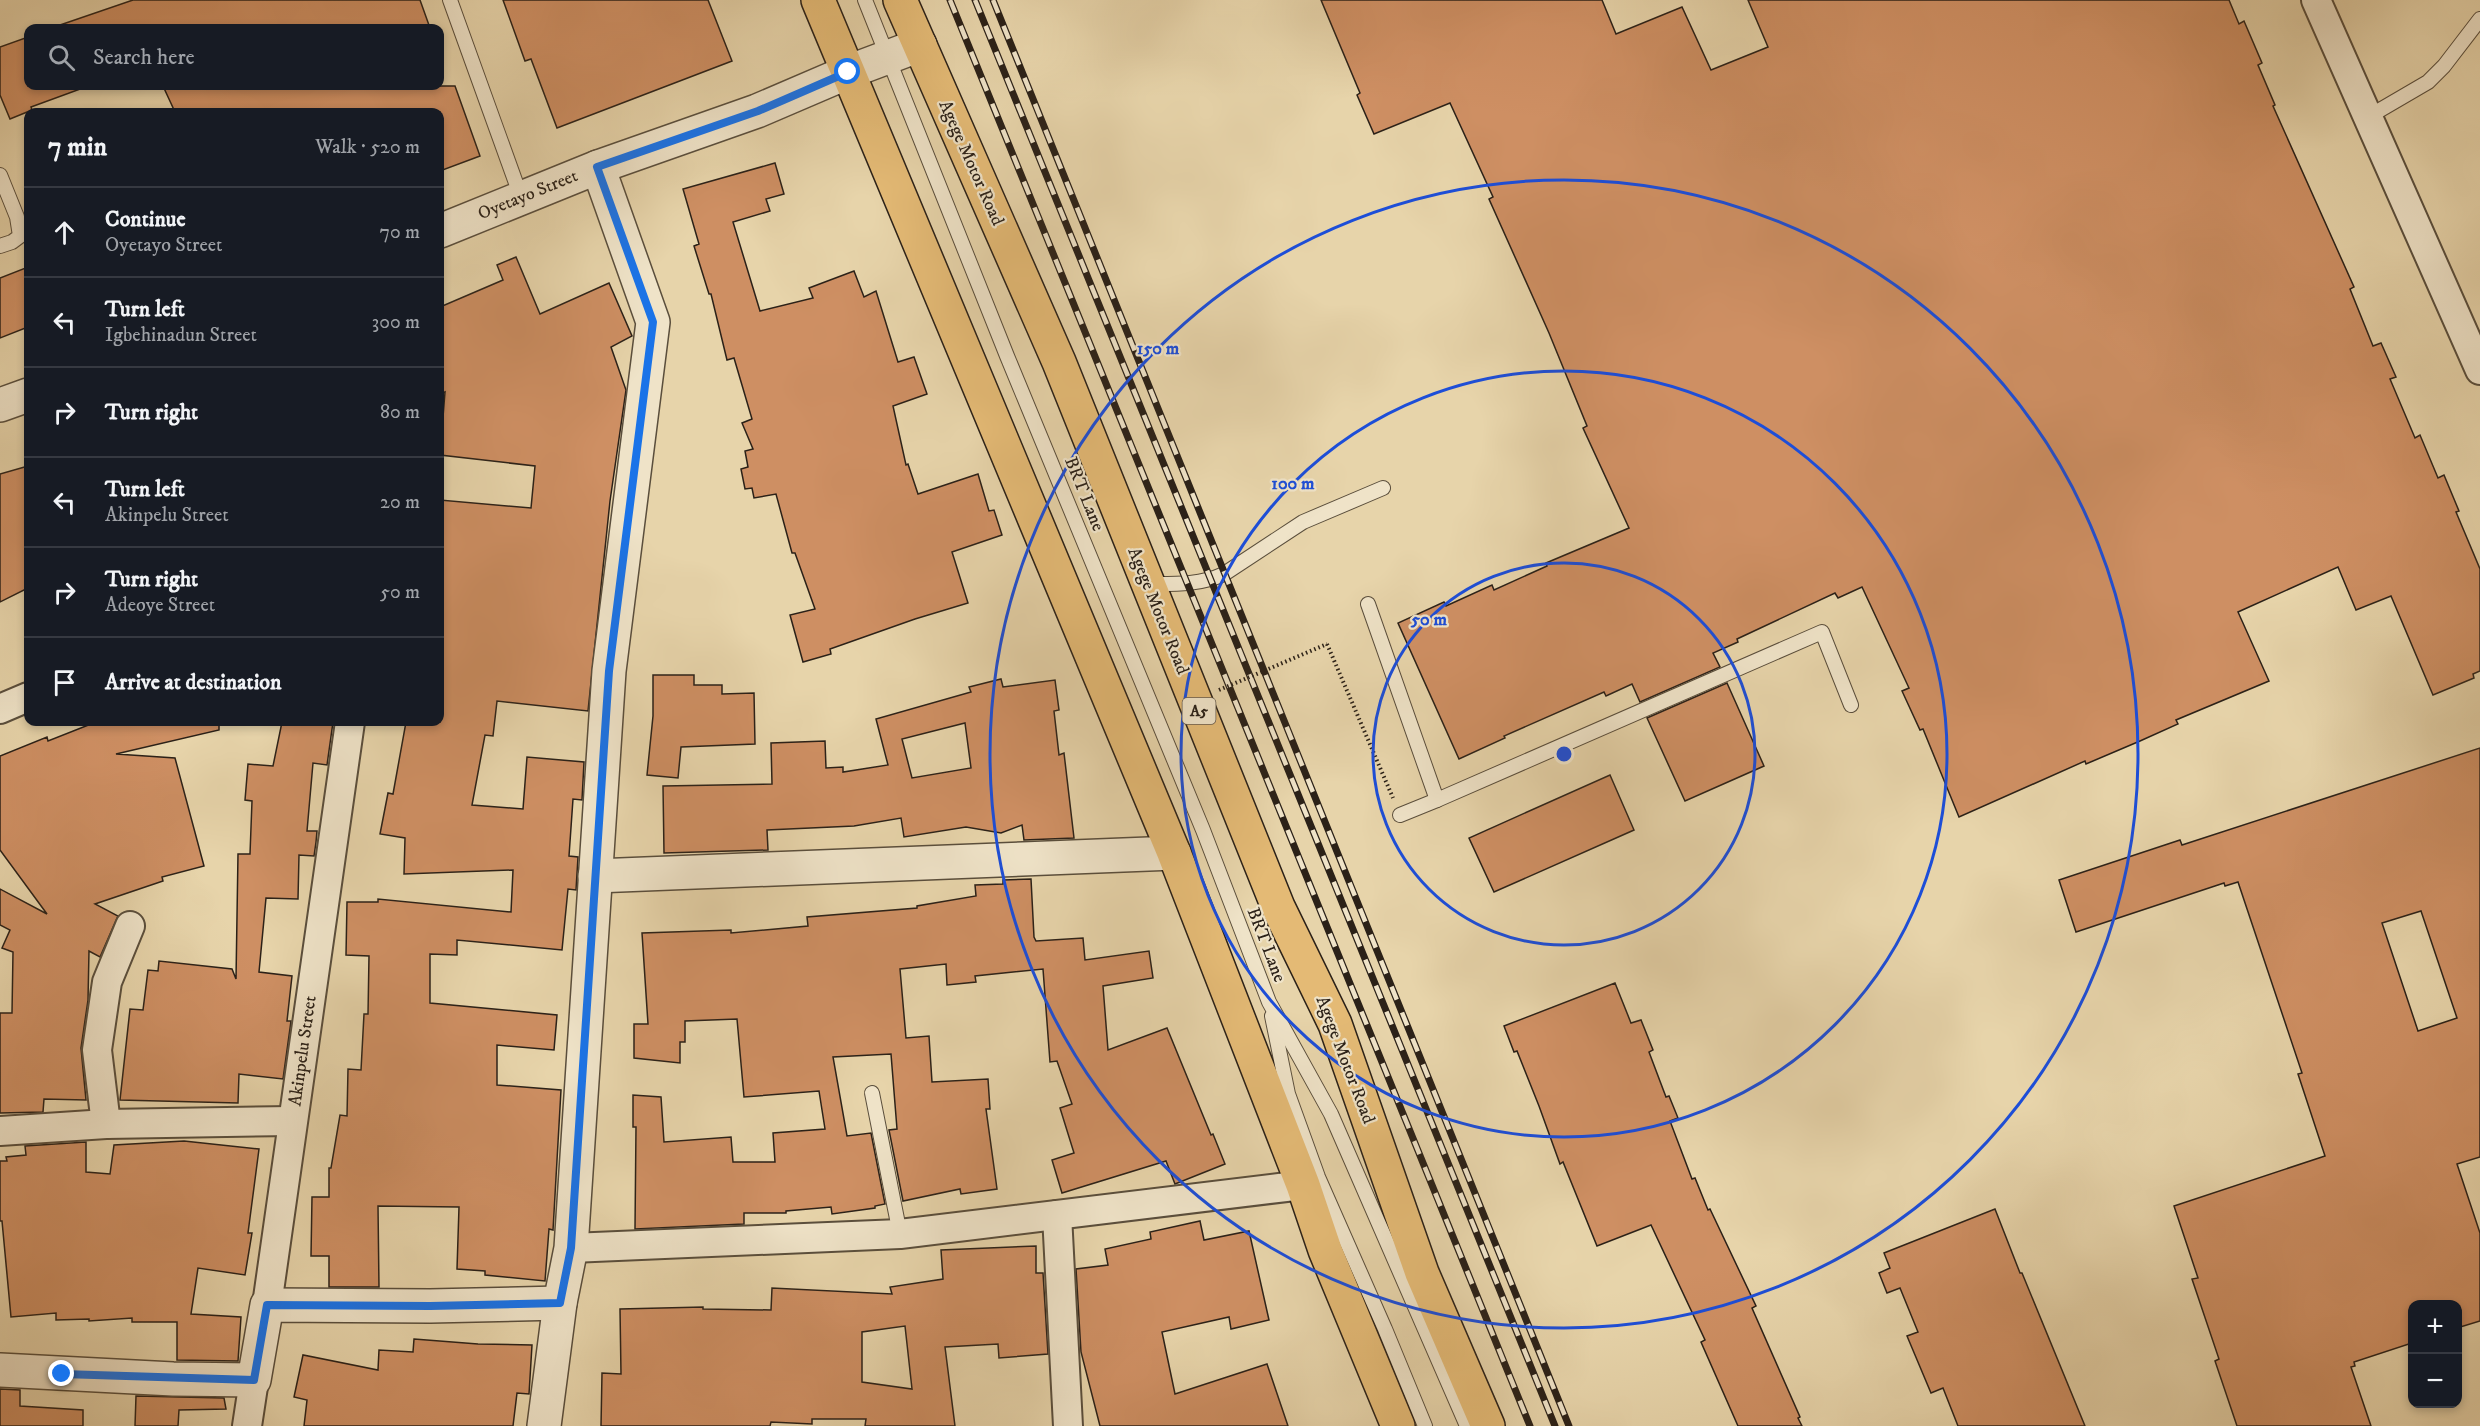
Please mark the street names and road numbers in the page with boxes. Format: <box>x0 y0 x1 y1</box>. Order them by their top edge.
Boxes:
street label: Agege Motor Road <box>933 97 1009 229</box>
street label: Oyetayo Street <box>475 165 581 225</box>
street label: BRT Lane <box>1059 454 1109 534</box>
street label: Agege Motor Road <box>1123 544 1193 678</box>
road number: A5 <box>1182 698 1216 724</box>
street label: BRT Lane <box>1242 905 1290 985</box>
street label: Agege Motor Road <box>1311 993 1379 1127</box>
street label: Akinpelu Street <box>284 994 322 1108</box>

